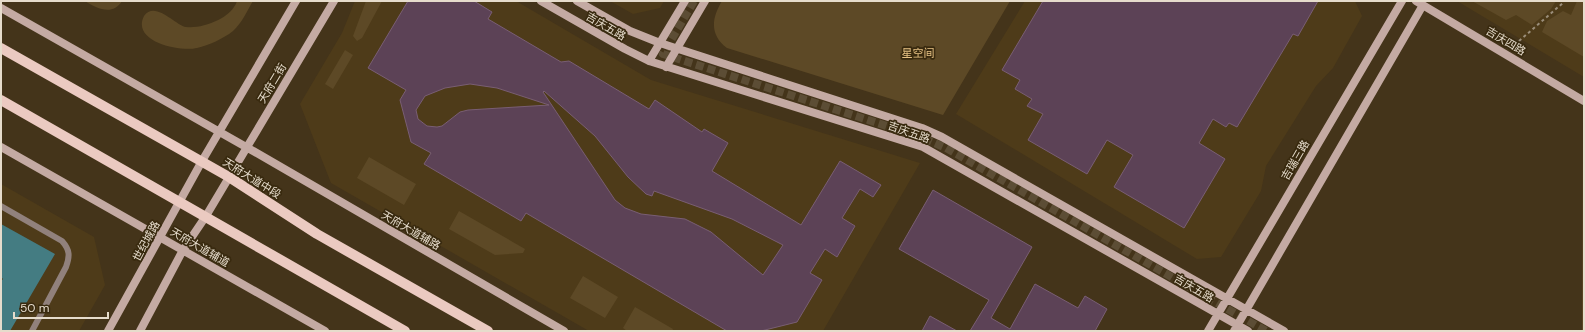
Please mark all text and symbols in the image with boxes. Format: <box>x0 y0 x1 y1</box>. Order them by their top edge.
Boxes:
street label: 吉庆五路 <box>583 9 629 43</box>
street label: 吉庆四路 <box>1484 24 1528 58</box>
park label: 星空间 <box>902 46 935 60</box>
street label: 天府二街 <box>255 61 289 105</box>
street label: 吉庆五路 <box>886 118 932 146</box>
street label: 吉瑞三路 <box>1278 137 1312 183</box>
street label: 天府大道中段 <box>220 155 284 201</box>
street label: 天府大道辅路 <box>379 207 443 253</box>
street label: 世纪城路 <box>129 218 163 264</box>
street label: 天府大道辅道 <box>168 224 232 270</box>
street label: 吉庆五路 <box>1171 271 1217 305</box>
scale bar <box>14 294 108 320</box>
text: 50 m <box>20 300 49 316</box>

